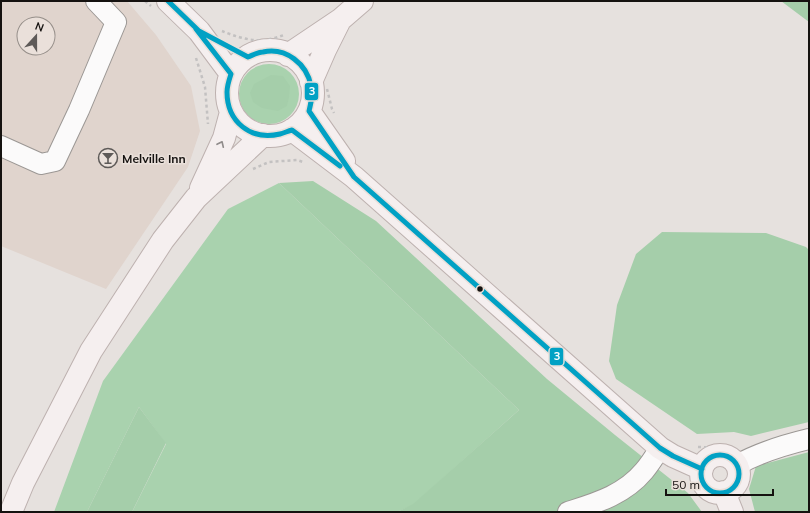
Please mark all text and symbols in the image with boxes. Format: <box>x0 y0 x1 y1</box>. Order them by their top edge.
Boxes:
north arrow <box>16 16 56 56</box>
text: N <box>33 19 46 35</box>
line badge: 3 <box>304 82 319 101</box>
text: 3 <box>309 84 316 98</box>
one-way arrow <box>216 141 224 149</box>
bar icon: Melville Inn <box>97 147 119 169</box>
place label: Melville Inn <box>122 151 186 166</box>
unlabelled marker <box>475 284 485 294</box>
line badge: 3 <box>549 347 564 366</box>
text: 3 <box>554 349 561 363</box>
scale bar <box>666 471 773 497</box>
text: 50 m <box>672 477 700 492</box>

